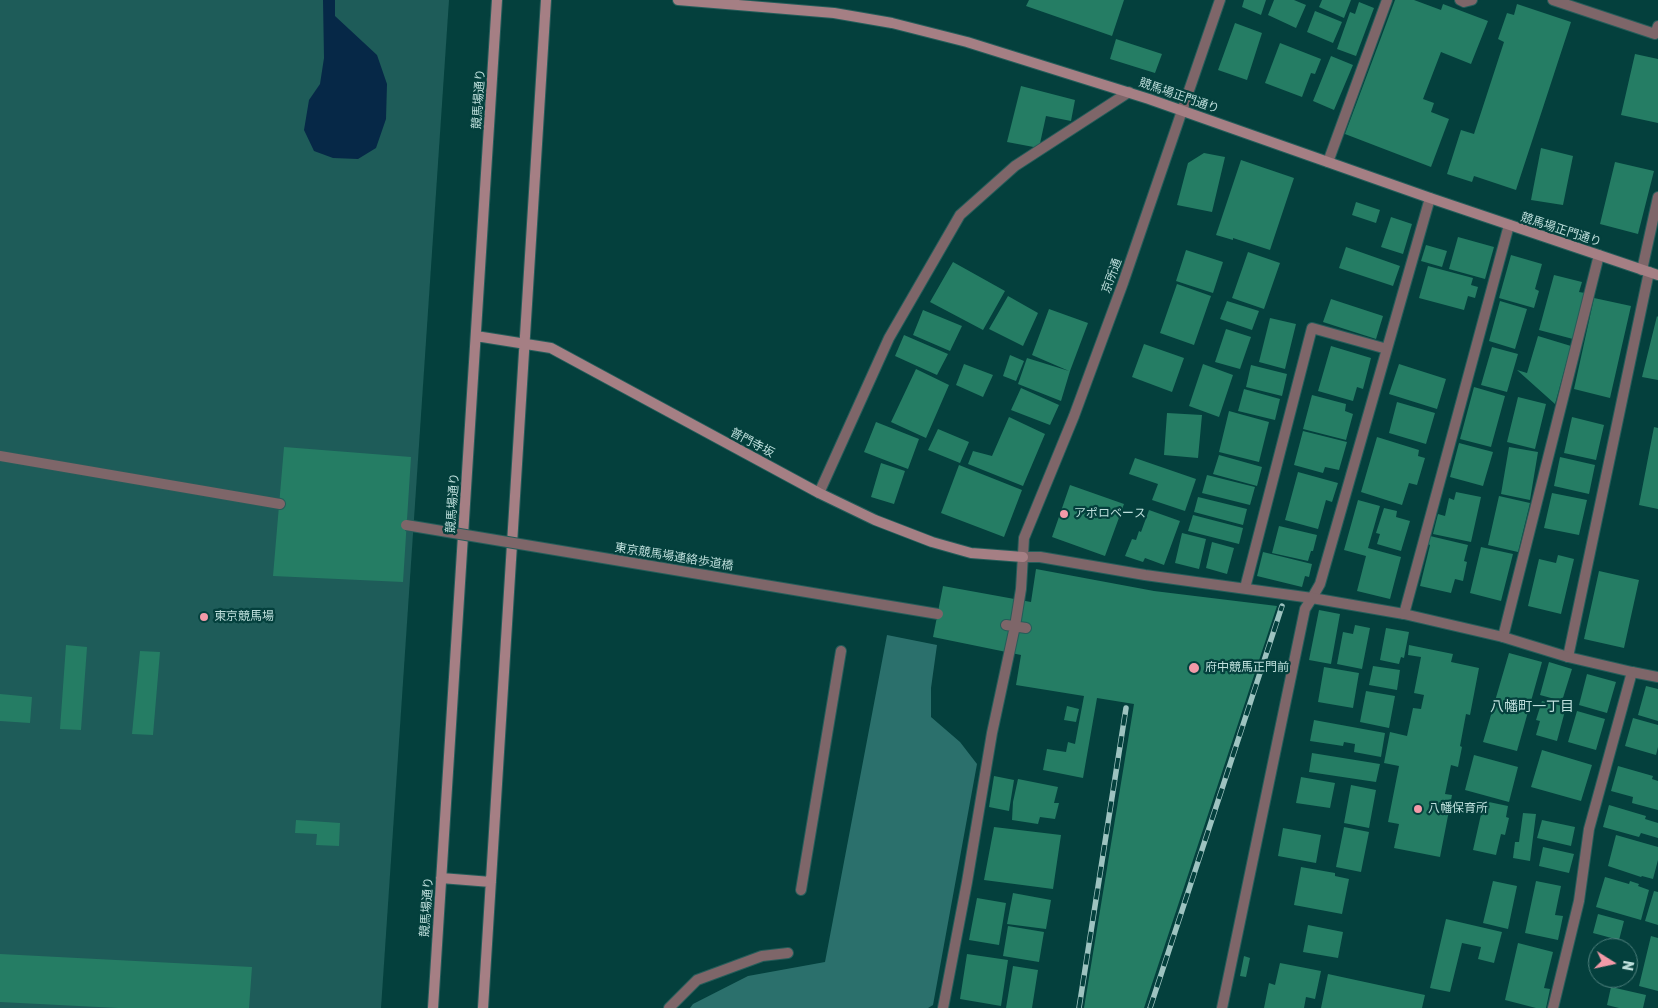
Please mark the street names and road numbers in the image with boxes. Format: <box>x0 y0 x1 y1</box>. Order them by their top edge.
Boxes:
street label: 競馬場通り <box>470 69 488 129</box>
street label: 競馬場正門通り <box>1137 76 1221 116</box>
street label: 競馬場正門通り <box>1519 210 1603 250</box>
street label: 京所通 <box>1099 257 1125 295</box>
street label: 普門寺坂 <box>727 425 777 461</box>
street label: 競馬場通り <box>444 473 462 533</box>
street label: 東京競馬場連絡歩道橋 <box>614 541 734 573</box>
street label: 競馬場通り <box>418 877 436 937</box>

